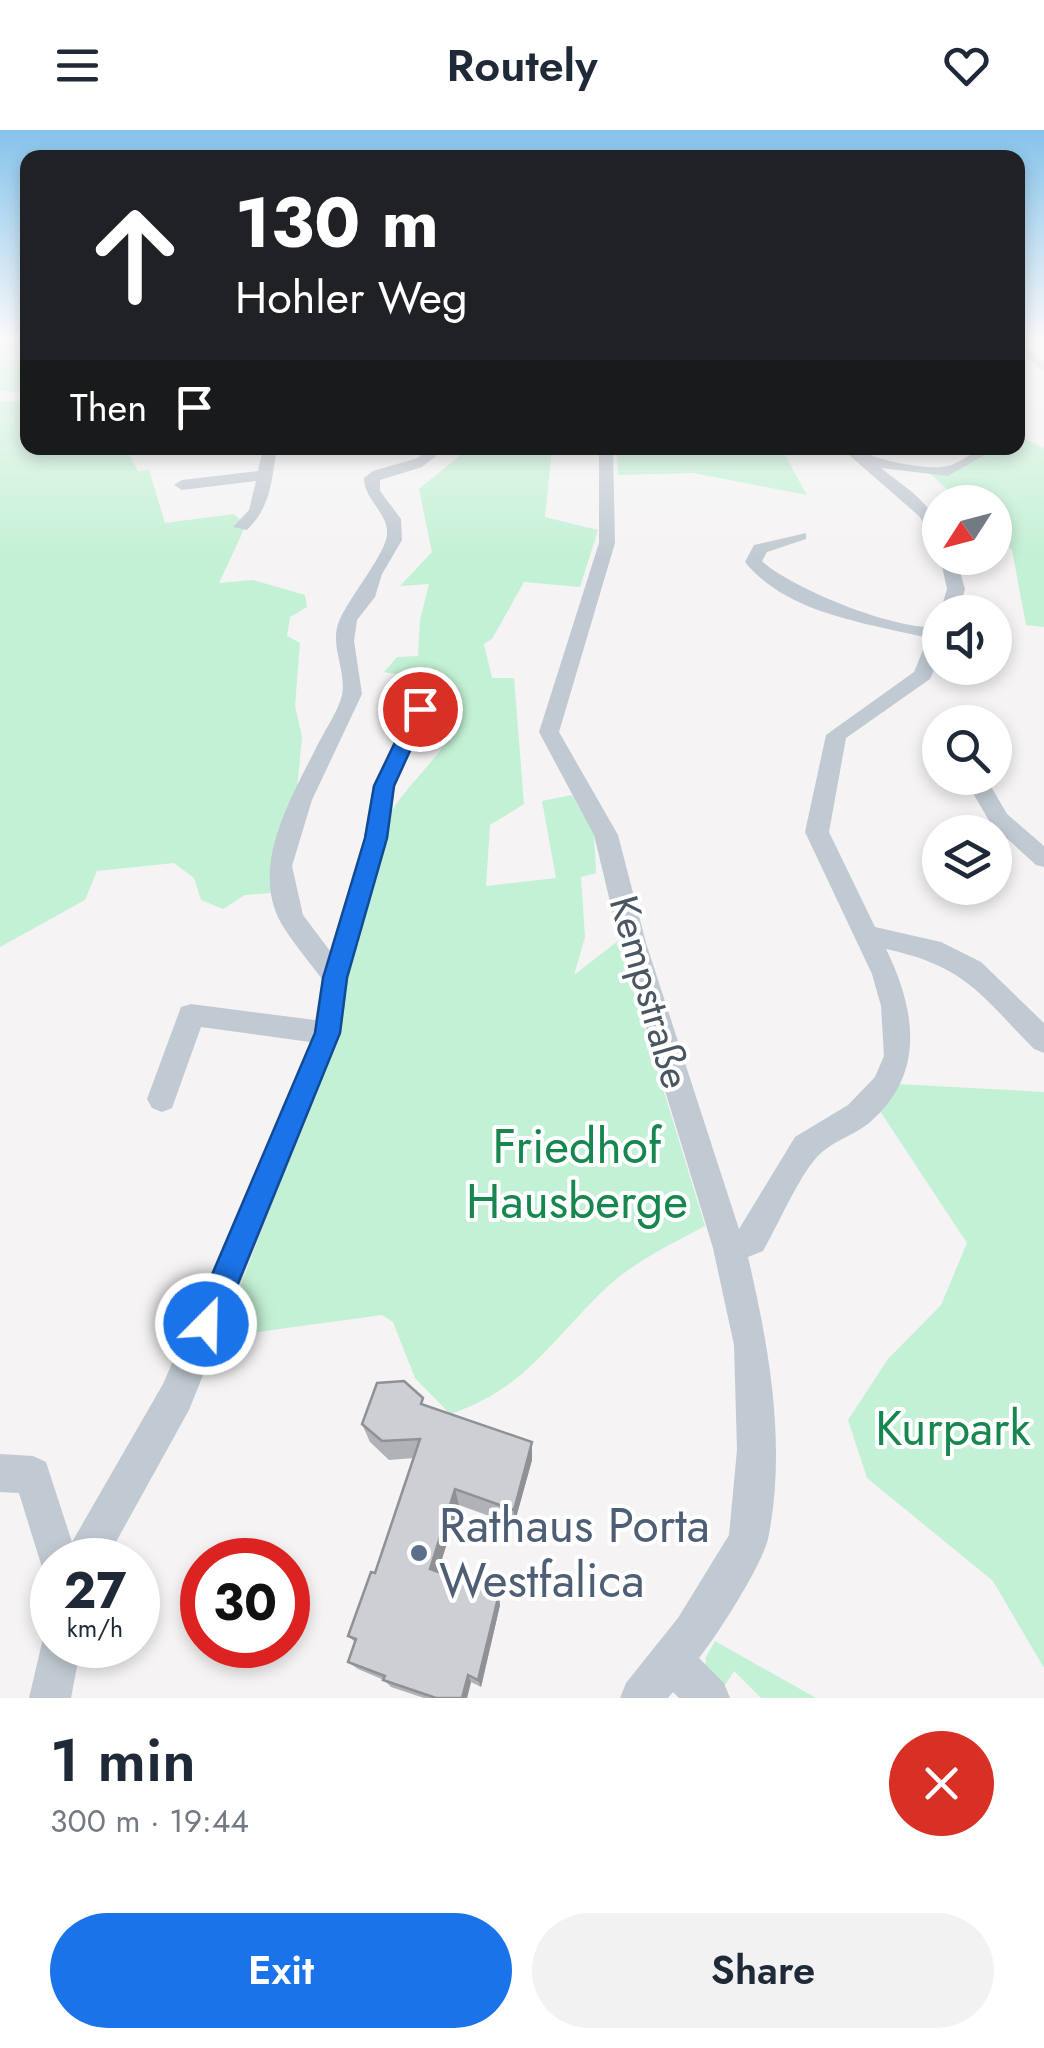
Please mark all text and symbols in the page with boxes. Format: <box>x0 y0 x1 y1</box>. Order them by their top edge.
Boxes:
text: Routely <box>446 33 598 98</box>
icon: menu <box>50 38 105 93</box>
icon: heart <box>939 38 994 93</box>
text: 130 m <box>235 172 439 273</box>
icon: ahead <box>70 190 200 320</box>
text: Hohler Weg <box>235 265 468 330</box>
text: Then <box>70 380 147 435</box>
icon: arrive <box>167 380 222 435</box>
north arrow <box>922 485 1012 575</box>
map controls <box>922 485 1012 905</box>
button: sound <box>922 595 1012 685</box>
pin <box>378 667 463 752</box>
icon: arrive <box>393 682 448 737</box>
button: search <box>922 705 1012 795</box>
button: layers <box>922 815 1012 905</box>
street label: Kempstraße <box>595 889 705 1095</box>
park label: Friedhof Hausberge <box>466 1112 688 1236</box>
position arrow <box>154 1272 258 1376</box>
park label: Kurpark <box>875 1394 1032 1463</box>
place label: Rathaus Porta Westfalica <box>439 1491 710 1615</box>
speed limit sign: 30 <box>180 1538 310 1668</box>
marker: Rathaus Porta Westfalica <box>408 1542 430 1564</box>
text: 27 <box>64 1554 126 1627</box>
text: km/h <box>67 1610 123 1646</box>
text: 1 min <box>50 1717 196 1804</box>
button: close <box>889 1731 994 1836</box>
text: 300 m · 19:44 <box>50 1798 249 1844</box>
button: Exit <box>50 1913 512 2028</box>
button: Share <box>532 1913 994 2028</box>

